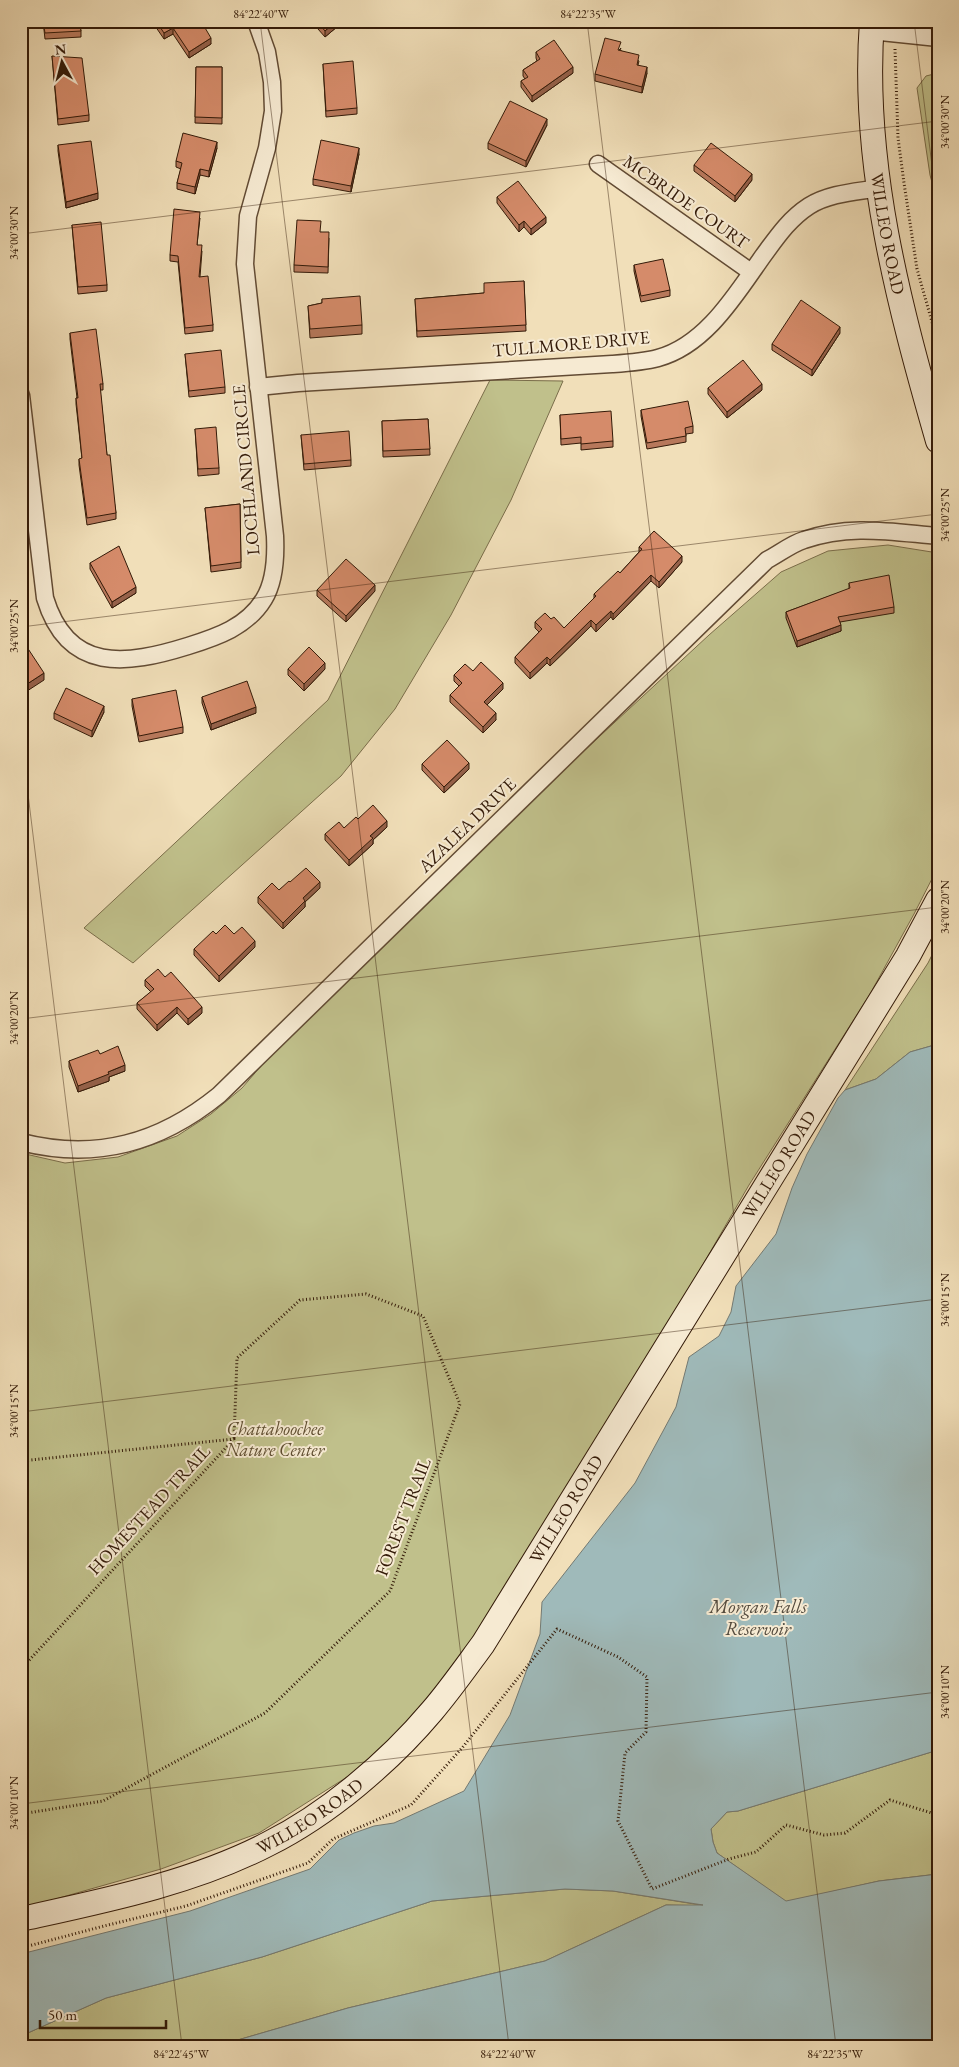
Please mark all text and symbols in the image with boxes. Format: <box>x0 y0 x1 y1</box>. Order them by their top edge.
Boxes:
text: 84°22'40"W <box>233 6 290 22</box>
text: 84°22'35"W <box>560 6 617 22</box>
north arrow <box>38 38 88 88</box>
text: N <box>54 39 68 59</box>
text: 34°00'30"N <box>937 95 953 149</box>
street label: MCBRIDE COURT <box>619 150 755 254</box>
street label: WILLEO ROAD <box>866 171 911 297</box>
text: 34°00'30"N <box>6 206 22 260</box>
street label: TULLMORE DRIVE <box>491 325 651 362</box>
street label: LOCHLAND CIRCLE <box>227 384 264 556</box>
text: 34°00'25"N <box>937 488 953 542</box>
text: 34°00'25"N <box>6 599 22 653</box>
street label: AZALEA DRIVE <box>412 772 520 878</box>
text: 34°00'20"N <box>937 880 953 934</box>
text: 34°00'20"N <box>6 991 22 1045</box>
street label: WILLEO ROAD <box>737 1106 821 1223</box>
text: 34°00'15"N <box>937 1273 953 1327</box>
text: 34°00'15"N <box>6 1384 22 1438</box>
park label: Chattahoochee Nature Center <box>225 1417 325 1461</box>
street label: HOMESTEAD TRAIL <box>82 1439 215 1580</box>
street label: WILLEO ROAD <box>524 1450 608 1567</box>
street label: FOREST TRAIL <box>369 1454 436 1579</box>
water label: Morgan Falls Reservoir <box>708 1594 807 1641</box>
text: 34°00'10"N <box>937 1665 953 1719</box>
street label: WILLEO ROAD <box>252 1773 368 1859</box>
text: 34°00'10"N <box>6 1776 22 1830</box>
scale bar <box>40 1997 166 2029</box>
text: 50 m <box>48 2005 77 2024</box>
text: 84°22'45"W <box>153 2046 210 2062</box>
text: 84°22'40"W <box>480 2046 537 2062</box>
text: 84°22'35"W <box>807 2046 864 2062</box>

